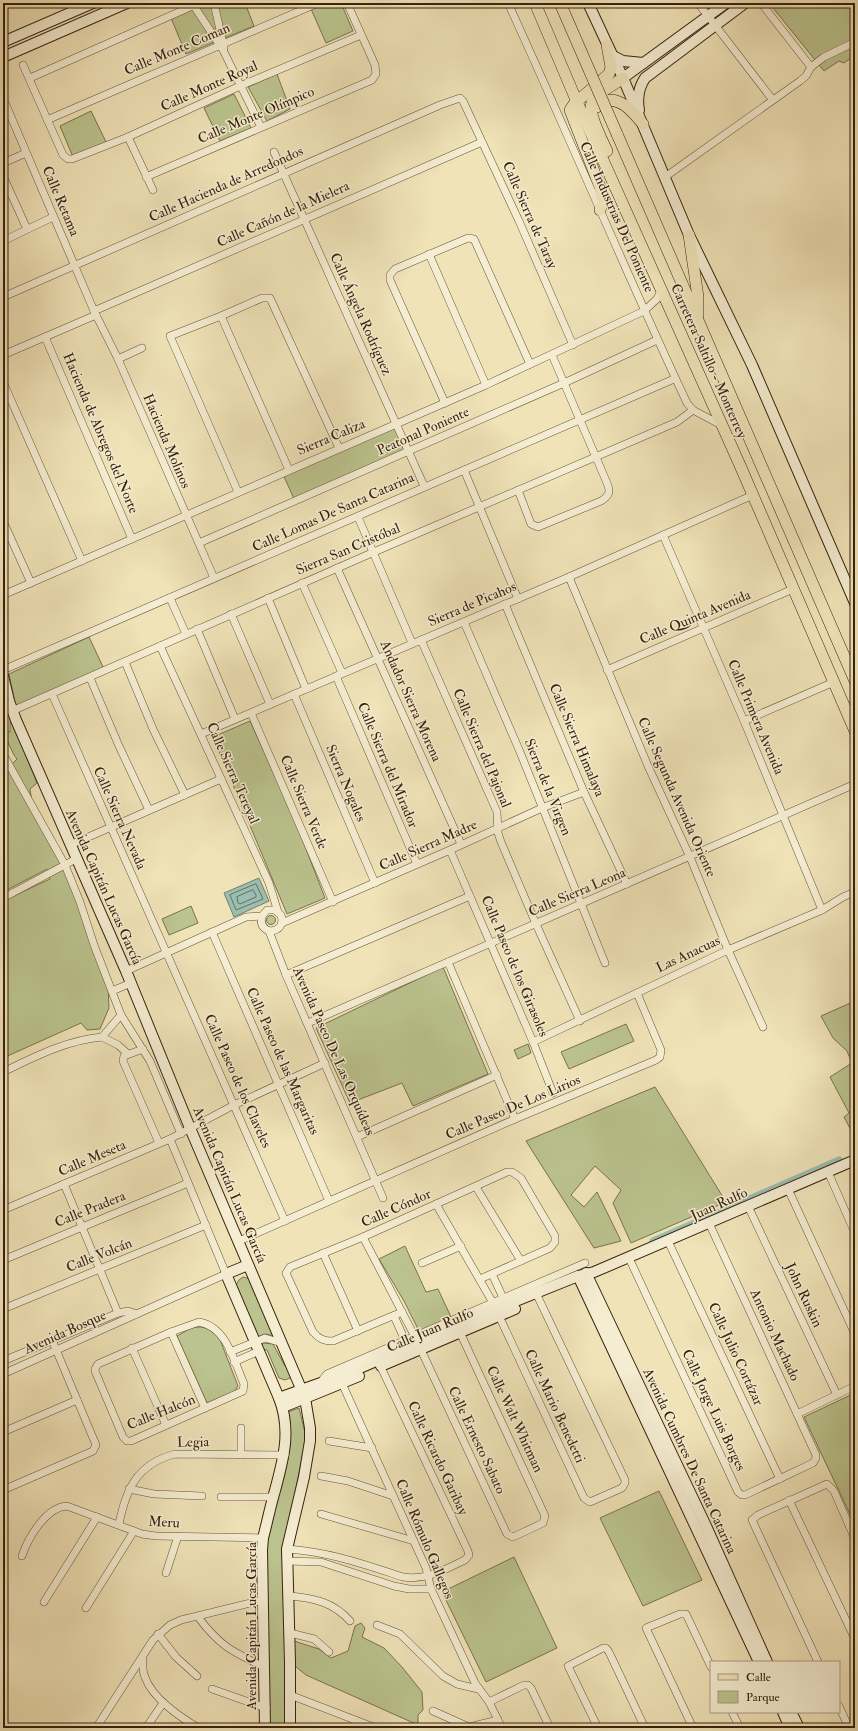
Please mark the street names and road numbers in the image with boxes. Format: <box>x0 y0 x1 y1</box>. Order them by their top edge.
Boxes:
street label: Calle Monte Coman <box>122 19 232 79</box>
street label: Calle Monte Royal <box>158 57 261 116</box>
street label: Calle Monte Olímpico <box>195 83 317 148</box>
street label: Calle Industrias Del Poniente <box>576 139 658 295</box>
street label: Calle Hacienda de Arredondos <box>146 142 306 226</box>
street label: Calle Sierra de Taray <box>498 159 562 272</box>
street label: Calle Retama <box>39 163 83 239</box>
street label: Calle Cañón de la Mielera <box>214 177 352 251</box>
street label: Calle Ángela Rodríguez <box>326 250 396 378</box>
street label: Carretera Saltillo - Monterrey <box>666 281 751 442</box>
street label: Hacienda de Abregos del Norte <box>59 350 143 516</box>
street label: Hacienda Molinos <box>139 391 195 491</box>
street label: Peatonal Poniente <box>374 403 472 459</box>
street label: Sierra Caliza <box>294 415 368 459</box>
street label: Calle Lomas De Santa Catarina <box>249 468 417 555</box>
street label: Sierra San Cristóbal <box>293 519 403 579</box>
street label: Sierra de Picahos <box>425 578 519 630</box>
street label: Calle Quinta Avenida <box>637 586 753 648</box>
street label: Andador Sierra Morena <box>376 637 445 764</box>
street label: Calle Primera Avenida <box>724 657 788 777</box>
street label: Calle Sierra Himalaya <box>545 681 609 800</box>
street label: Calle Sierra del Pajonal <box>449 686 515 810</box>
street label: Calle Sierra del Mirador <box>354 700 422 831</box>
street label: Calle Segunda Avenida Oriente <box>634 715 720 880</box>
street label: Calle Sierra Tereyal <box>202 720 263 827</box>
street label: Sierra de la Virgen <box>521 736 575 838</box>
street label: Sierra Nogales <box>322 742 370 824</box>
street label: Calle Sierra Verde <box>276 752 332 852</box>
street label: Calle Sierra Nevada <box>90 764 150 872</box>
street label: Avenida Capitán Lucas García <box>61 806 146 968</box>
street label: Calle Sierra Madre <box>376 816 480 874</box>
street label: Calle Sierra Leona <box>526 864 628 920</box>
street label: Calle Paseo de los Girasoles <box>478 893 553 1039</box>
street label: Las Anacuas <box>653 932 723 976</box>
street label: Avenida Paseo De Las Orquídeas <box>289 963 379 1138</box>
street label: Calle Paseo de las Margaritas <box>243 985 323 1138</box>
street label: Calle Paseo de los Claveles <box>201 1011 275 1151</box>
street label: Calle Paseo De Los Lirios <box>443 1071 583 1143</box>
street label: Avenida Capitán Lucas García <box>188 1103 271 1266</box>
street label: Calle Meseta <box>56 1136 129 1180</box>
street label: Juan Rulfo <box>687 1184 750 1224</box>
street label: Calle Cóndor <box>358 1185 434 1231</box>
street label: Calle Pradera <box>52 1187 128 1231</box>
street label: Calle Volcán <box>64 1234 134 1276</box>
street label: John Ruskin <box>781 1259 826 1330</box>
street label: Antonio Machado <box>746 1285 804 1384</box>
street label: Calle Julio Cortázar <box>705 1300 768 1409</box>
street label: Calle Juan Rulfo <box>384 1304 476 1356</box>
street label: Avenida Bosque <box>20 1306 109 1358</box>
street label: Calle Jorge Luis Borges <box>678 1346 750 1474</box>
street label: Calle Mario Benedetti <box>521 1347 589 1466</box>
street label: Calle Walt Whitman <box>483 1363 547 1475</box>
street label: Avenida Cumbres De Santa Catarina <box>639 1365 741 1557</box>
street label: Calle Ernesto Sabato <box>445 1384 509 1497</box>
street label: Calle Halcón <box>124 1391 198 1433</box>
street label: Calle Ricardo Garibay <box>403 1398 472 1519</box>
street label: Legia <box>177 1433 210 1451</box>
street label: Calle Rómulo Gallegos <box>392 1476 458 1602</box>
street label: Meru <box>148 1512 180 1532</box>
street label: Avenida Capitán Lucas García <box>243 1542 261 1711</box>

